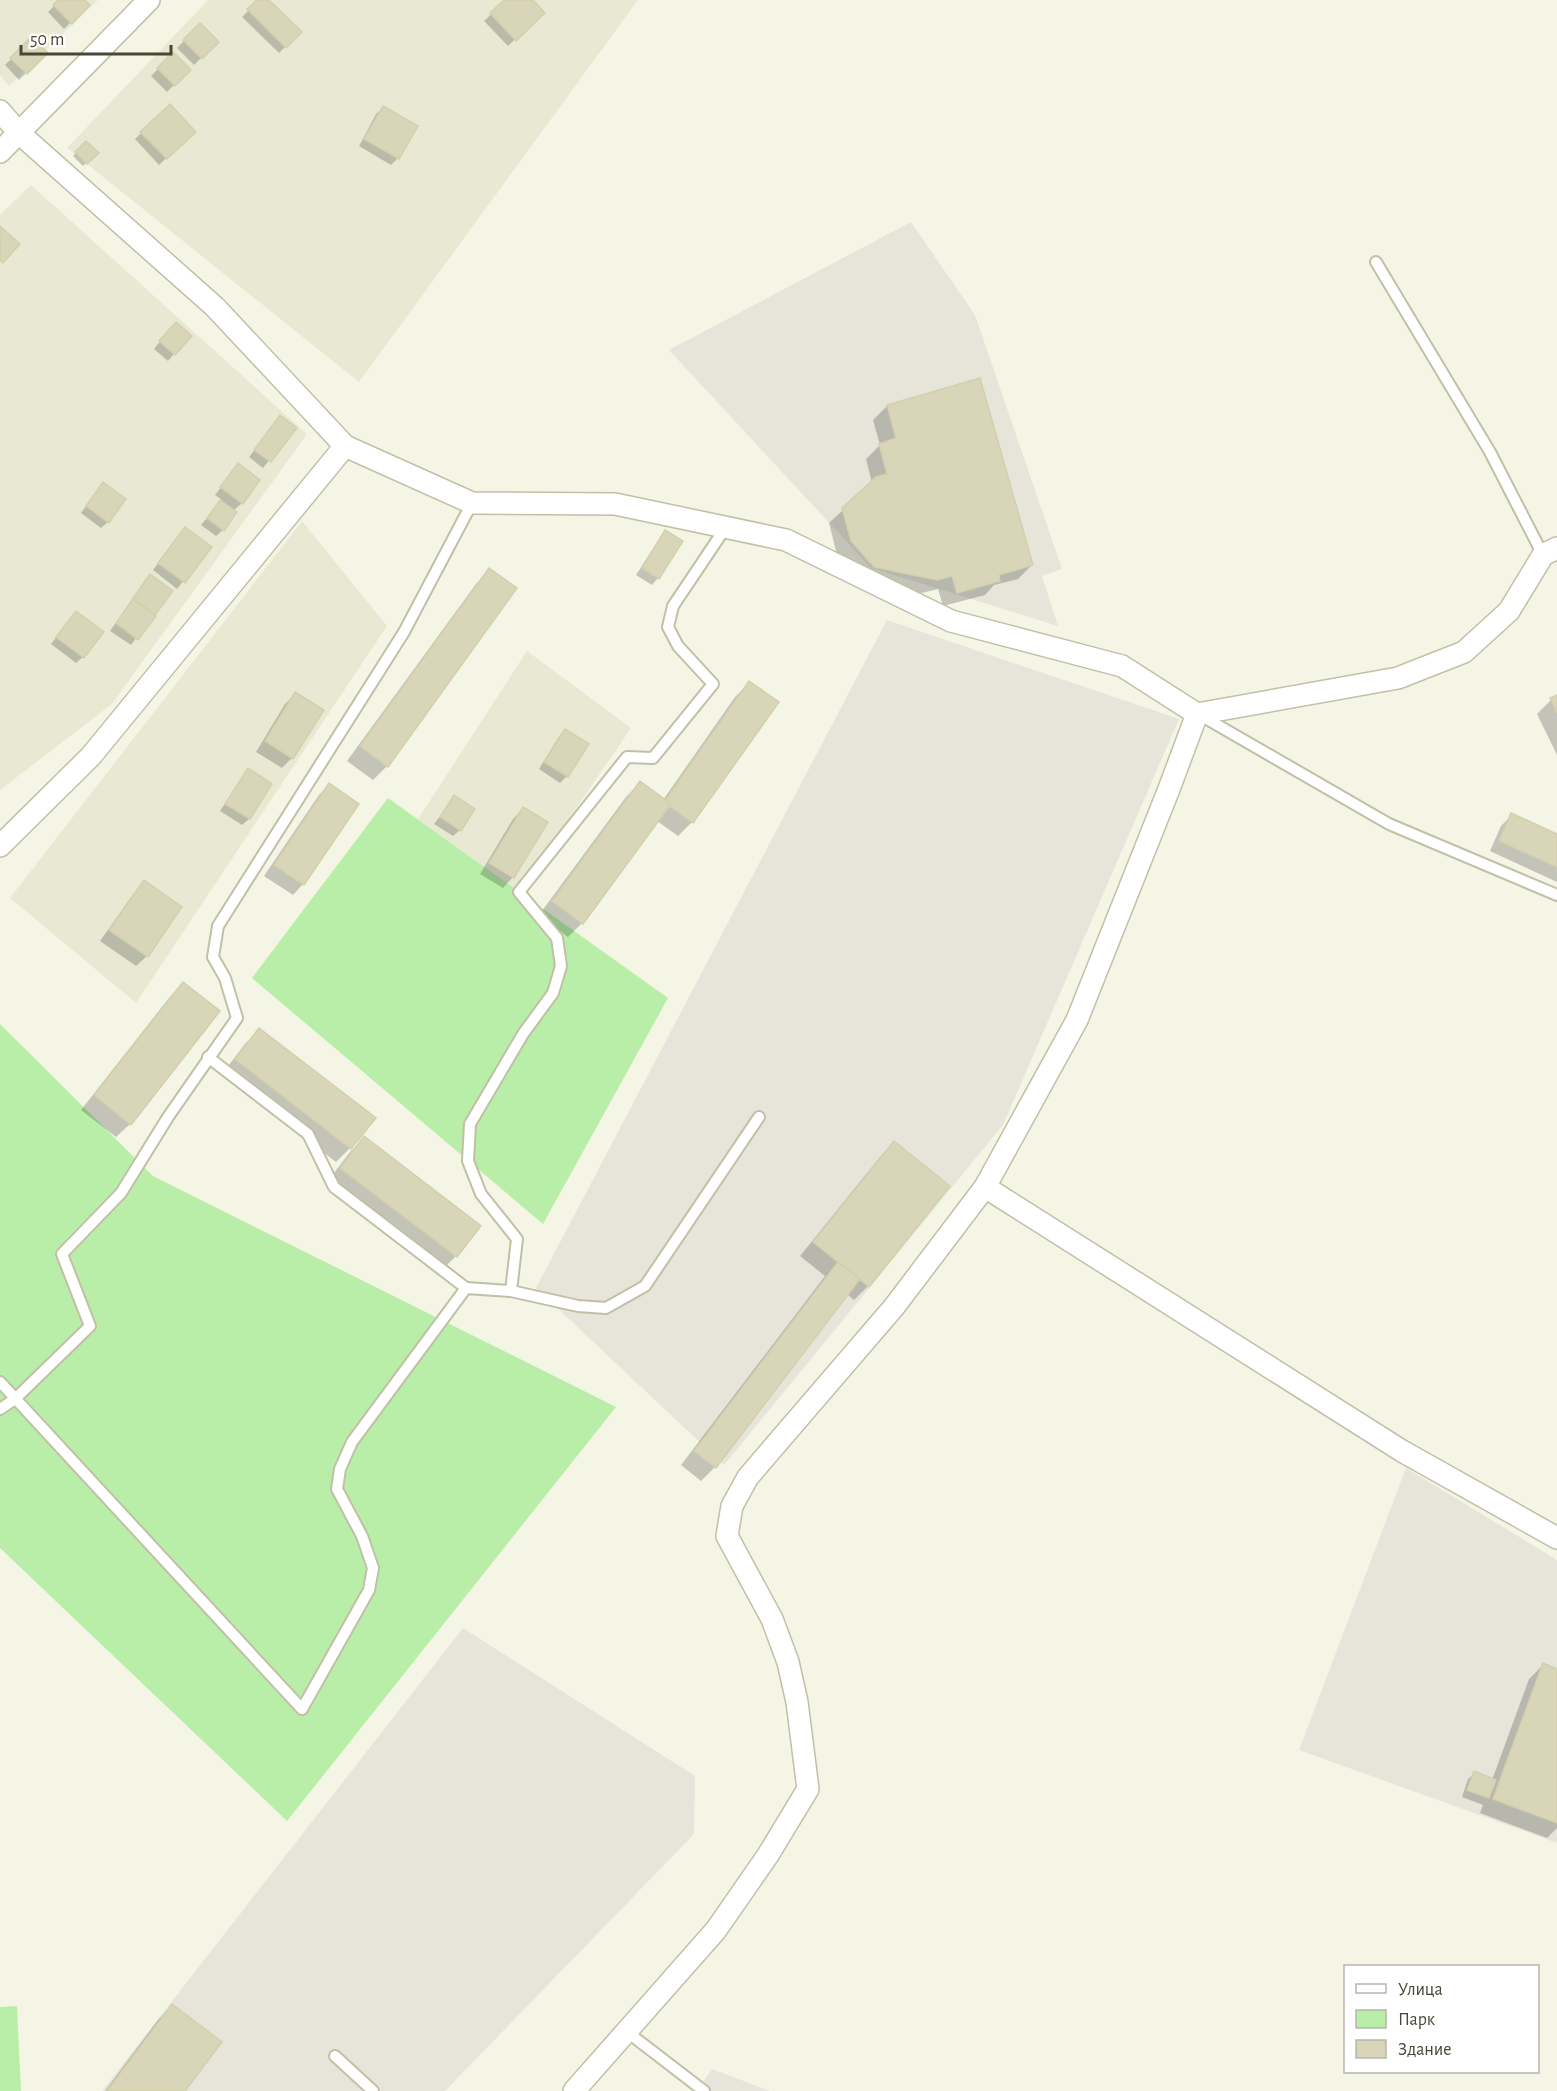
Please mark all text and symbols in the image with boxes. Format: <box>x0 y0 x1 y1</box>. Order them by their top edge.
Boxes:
scale bar <box>21 18 171 56</box>
text: 50 m <box>30 31 64 49</box>
legend <box>1344 1965 1539 2073</box>
text: Улица <box>1398 1981 1443 1999</box>
text: Парк <box>1398 2011 1436 2029</box>
text: Здание <box>1398 2041 1452 2059</box>

